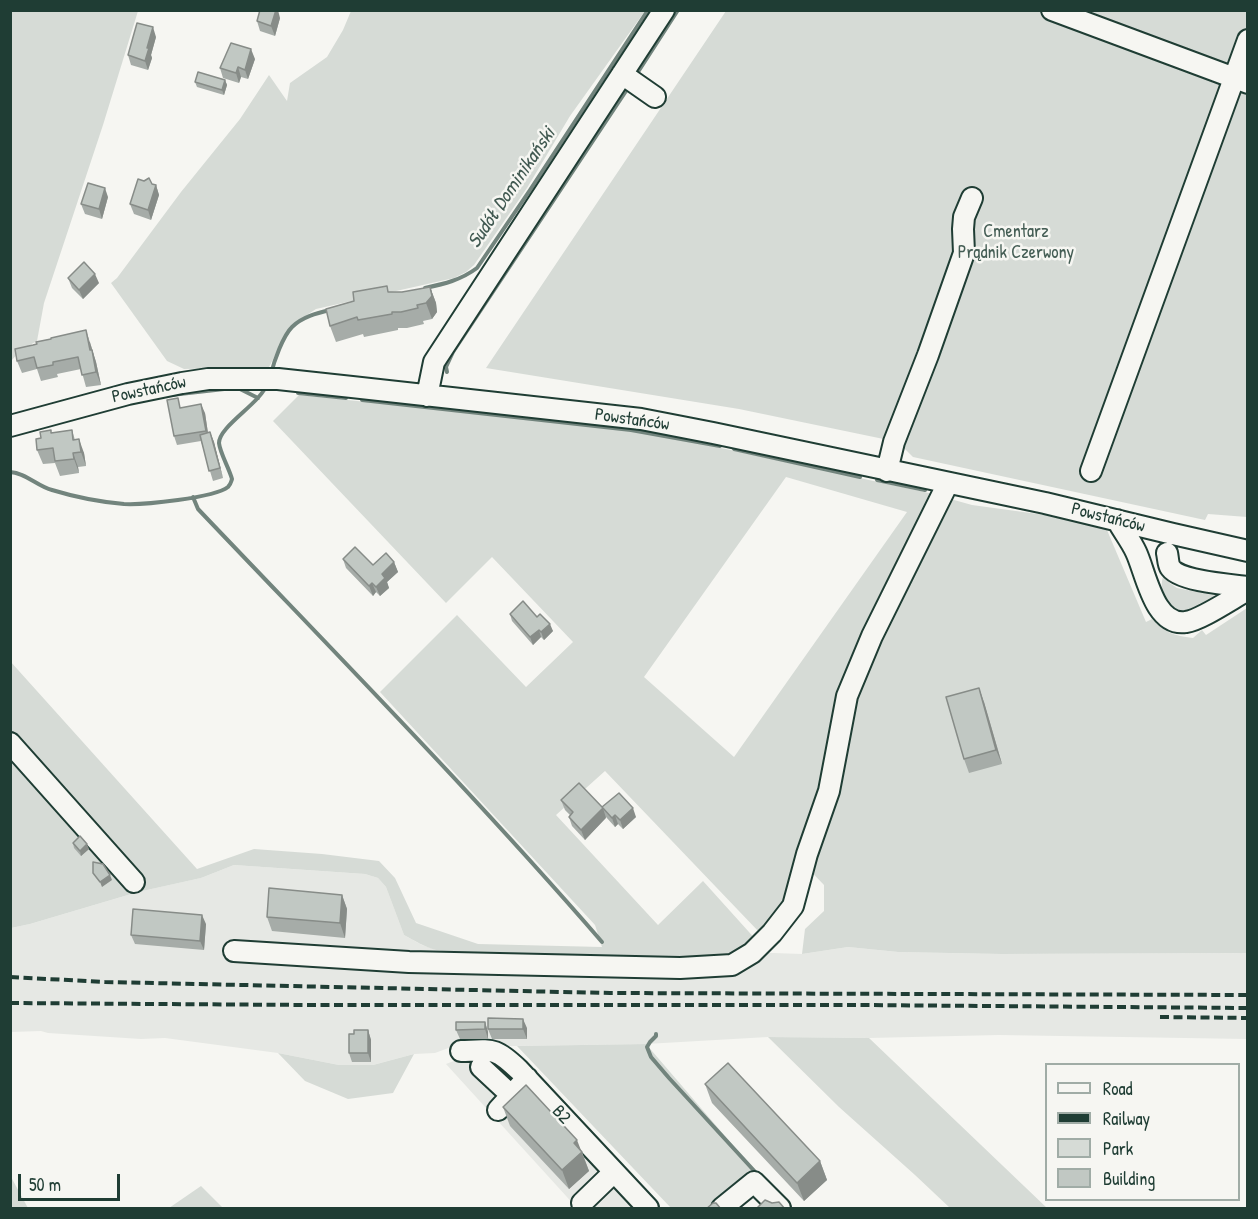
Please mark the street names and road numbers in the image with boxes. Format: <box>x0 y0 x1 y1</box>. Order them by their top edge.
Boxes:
street label: Powstańców <box>110 372 188 408</box>
street label: Powstańców <box>593 404 671 436</box>
street label: Powstańców <box>1069 498 1147 538</box>
street label: B2 <box>547 1101 575 1129</box>

